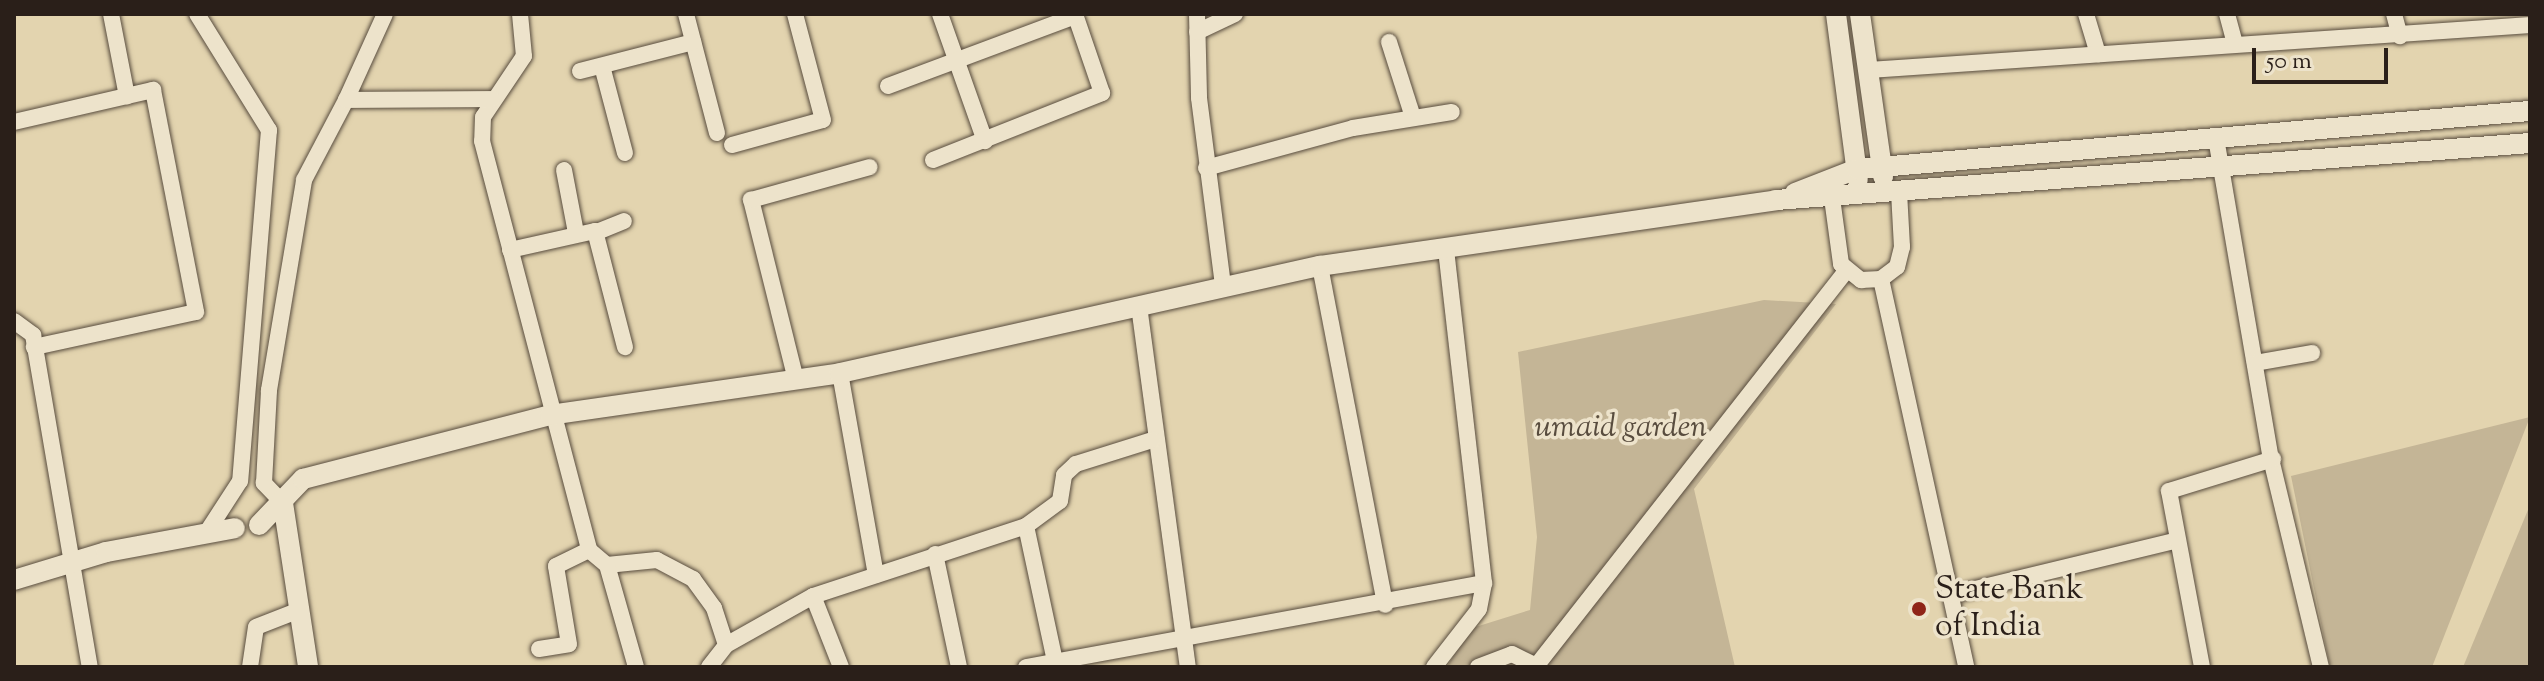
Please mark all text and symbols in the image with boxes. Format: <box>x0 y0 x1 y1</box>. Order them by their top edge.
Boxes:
scale bar <box>2256 32 2392 82</box>
text: 50 m <box>2266 45 2312 79</box>
park label: umaid garden <box>1535 409 1707 447</box>
place label: State Bank of India <box>1935 572 2083 647</box>
marker: State Bank of India <box>1910 600 1928 618</box>

